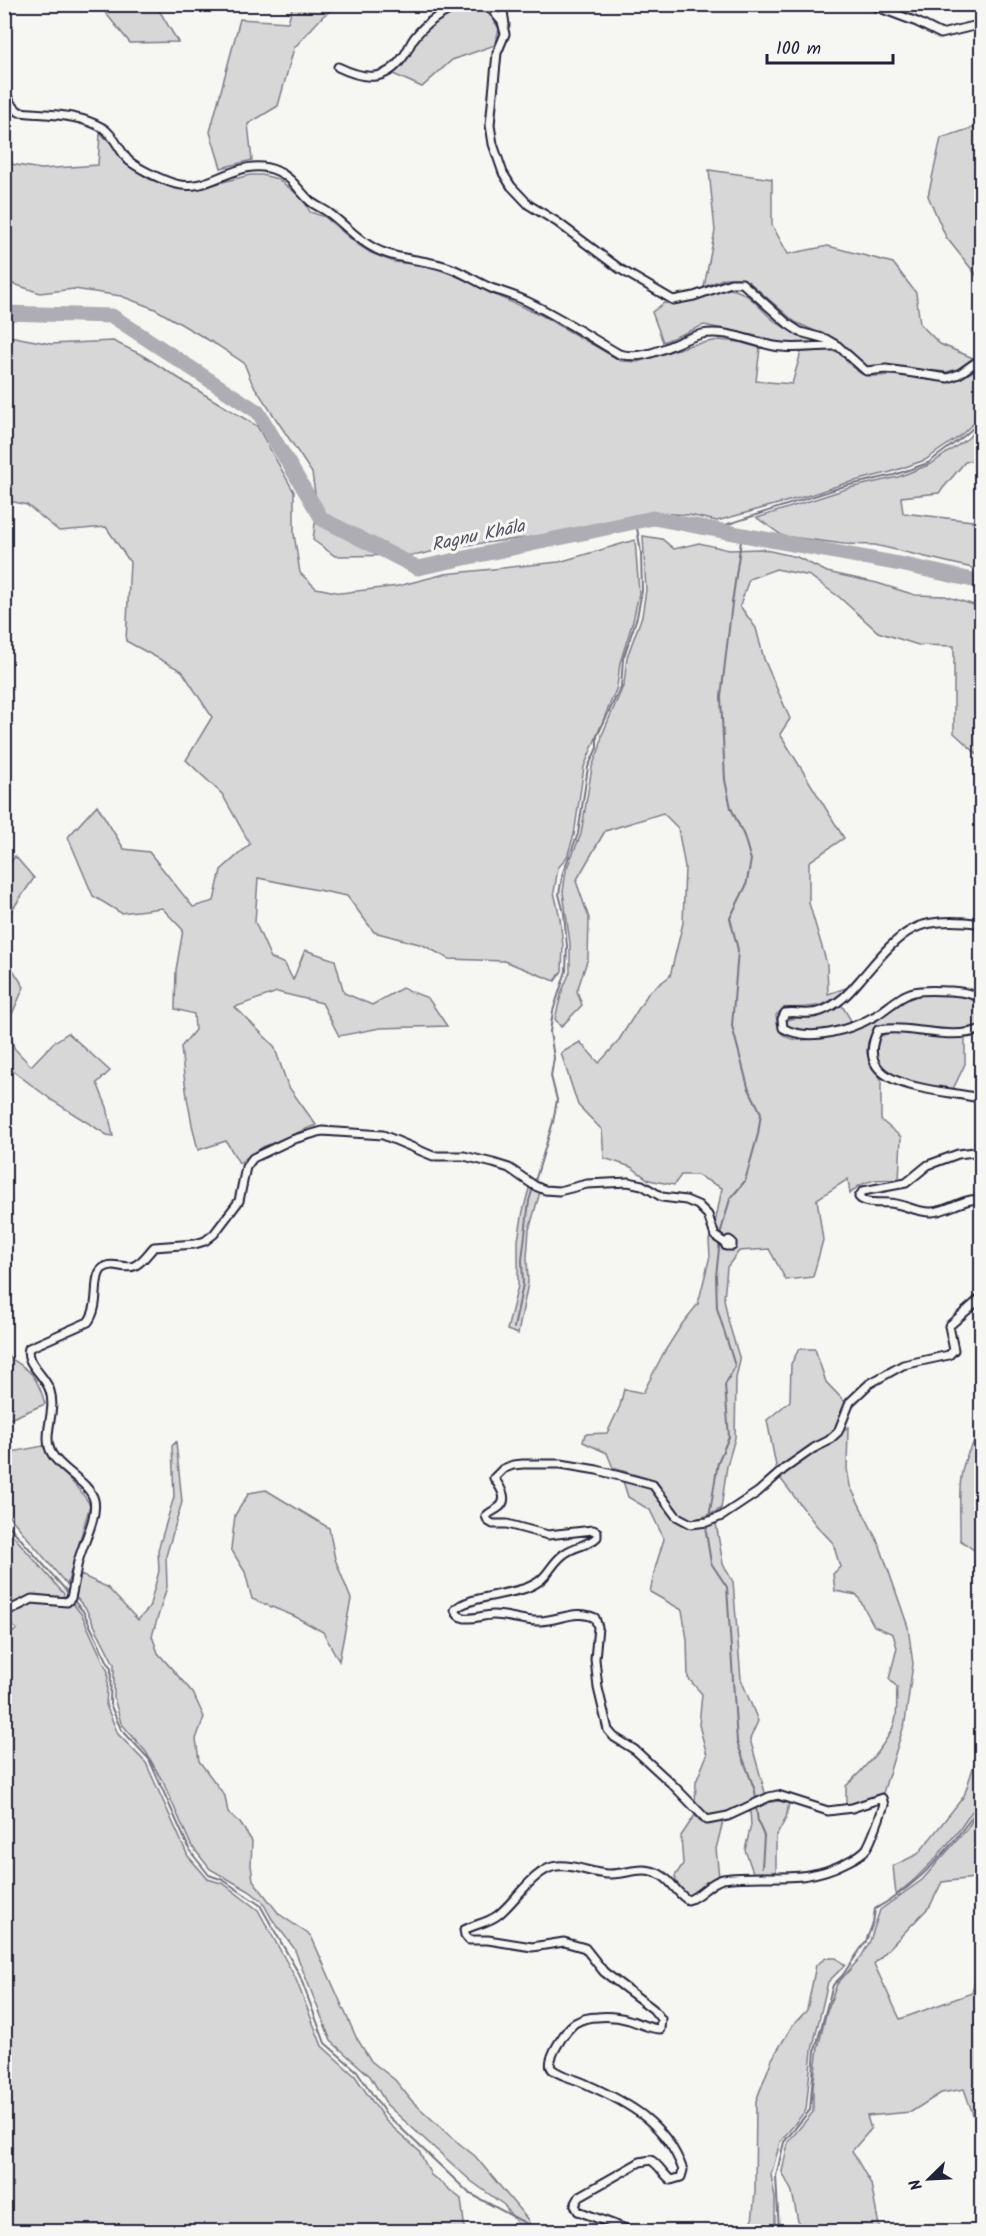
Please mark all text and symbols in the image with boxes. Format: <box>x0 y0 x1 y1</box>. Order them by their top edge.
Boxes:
scale bar <box>767 27 893 65</box>
text: 100 m <box>776 35 821 64</box>
water label: Ragnu Khāla <box>429 512 529 560</box>
north arrow <box>899 2149 959 2209</box>
text: N <box>903 2175 930 2194</box>

